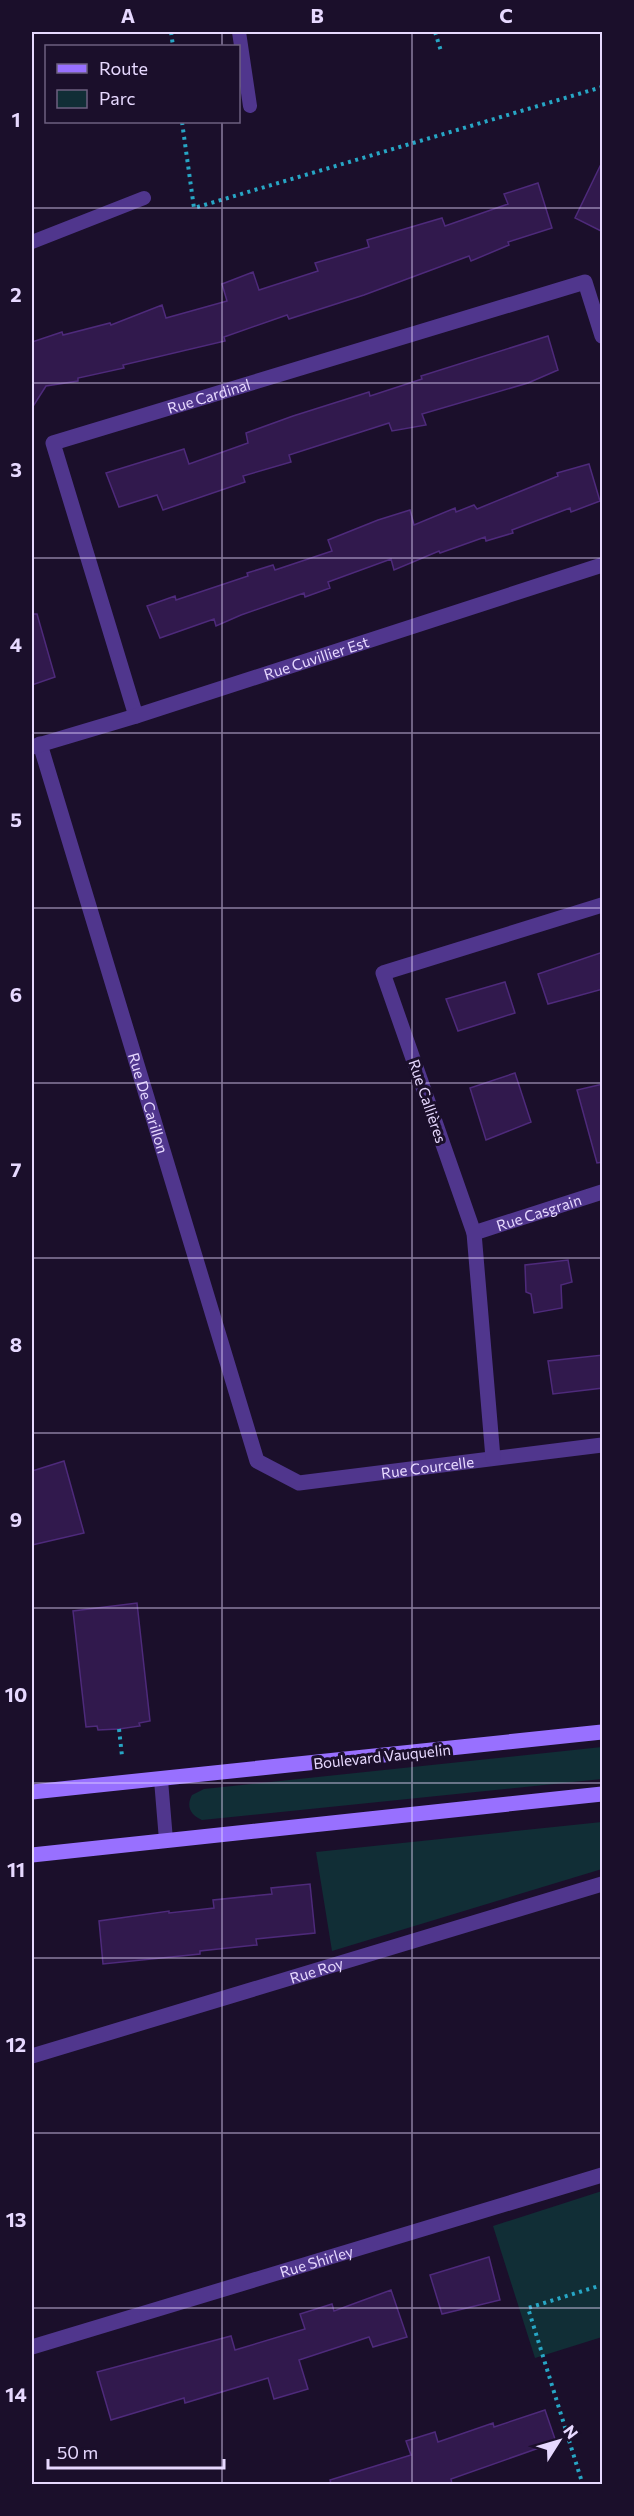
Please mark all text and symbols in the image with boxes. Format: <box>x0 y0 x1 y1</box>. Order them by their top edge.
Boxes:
text: A <box>121 3 135 27</box>
text: B <box>310 3 324 27</box>
text: C <box>499 3 513 27</box>
legend <box>45 45 240 123</box>
text: Route <box>99 57 148 79</box>
text: Parc <box>99 87 136 109</box>
text: 1 <box>11 107 21 131</box>
text: 2 <box>10 282 22 306</box>
street label: Rue Cardinal <box>165 375 252 417</box>
text: 3 <box>10 457 22 481</box>
text: 4 <box>10 632 22 656</box>
street label: Rue Cuvillier Est <box>261 632 371 683</box>
text: 5 <box>10 807 22 831</box>
text: 6 <box>10 982 22 1006</box>
street label: Rue De Carillon <box>125 1050 172 1155</box>
street label: Rue Callières <box>405 1057 451 1145</box>
text: 7 <box>11 1157 22 1181</box>
street label: Rue Casgrain <box>494 1190 584 1234</box>
text: 8 <box>10 1332 22 1356</box>
street label: Rue Courcelle <box>380 1452 475 1482</box>
text: 9 <box>10 1507 22 1531</box>
text: 10 <box>5 1682 27 1706</box>
street label: Boulevard Vauquelin <box>312 1740 452 1772</box>
text: 11 <box>7 1857 25 1881</box>
street label: Rue Roy <box>287 1954 346 1987</box>
text: 12 <box>6 2032 26 2056</box>
text: 13 <box>6 2207 26 2231</box>
street label: Rue Shirley <box>277 2242 355 2281</box>
text: 14 <box>5 2382 27 2406</box>
north arrow <box>529 2411 589 2471</box>
text: N <box>560 2421 583 2442</box>
scale bar <box>48 2432 224 2470</box>
text: 50 m <box>57 2441 98 2463</box>

